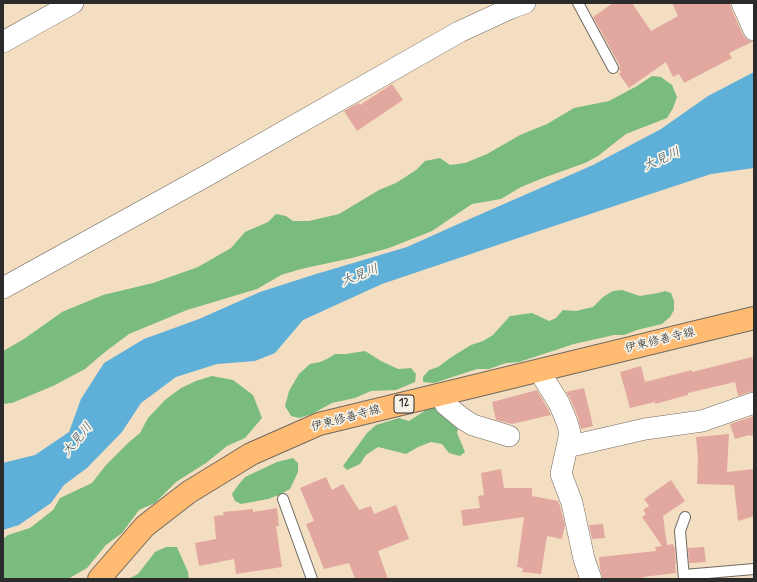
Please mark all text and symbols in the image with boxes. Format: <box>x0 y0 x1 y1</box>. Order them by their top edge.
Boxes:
water label: 大見川 <box>641 145 683 175</box>
water label: 大見川 <box>339 262 381 290</box>
street label: 伊東修善寺線 <box>623 325 697 357</box>
road number: 12 <box>394 395 414 413</box>
street label: 伊東修善寺線 <box>309 403 383 435</box>
water label: 大見川 <box>59 420 97 460</box>

